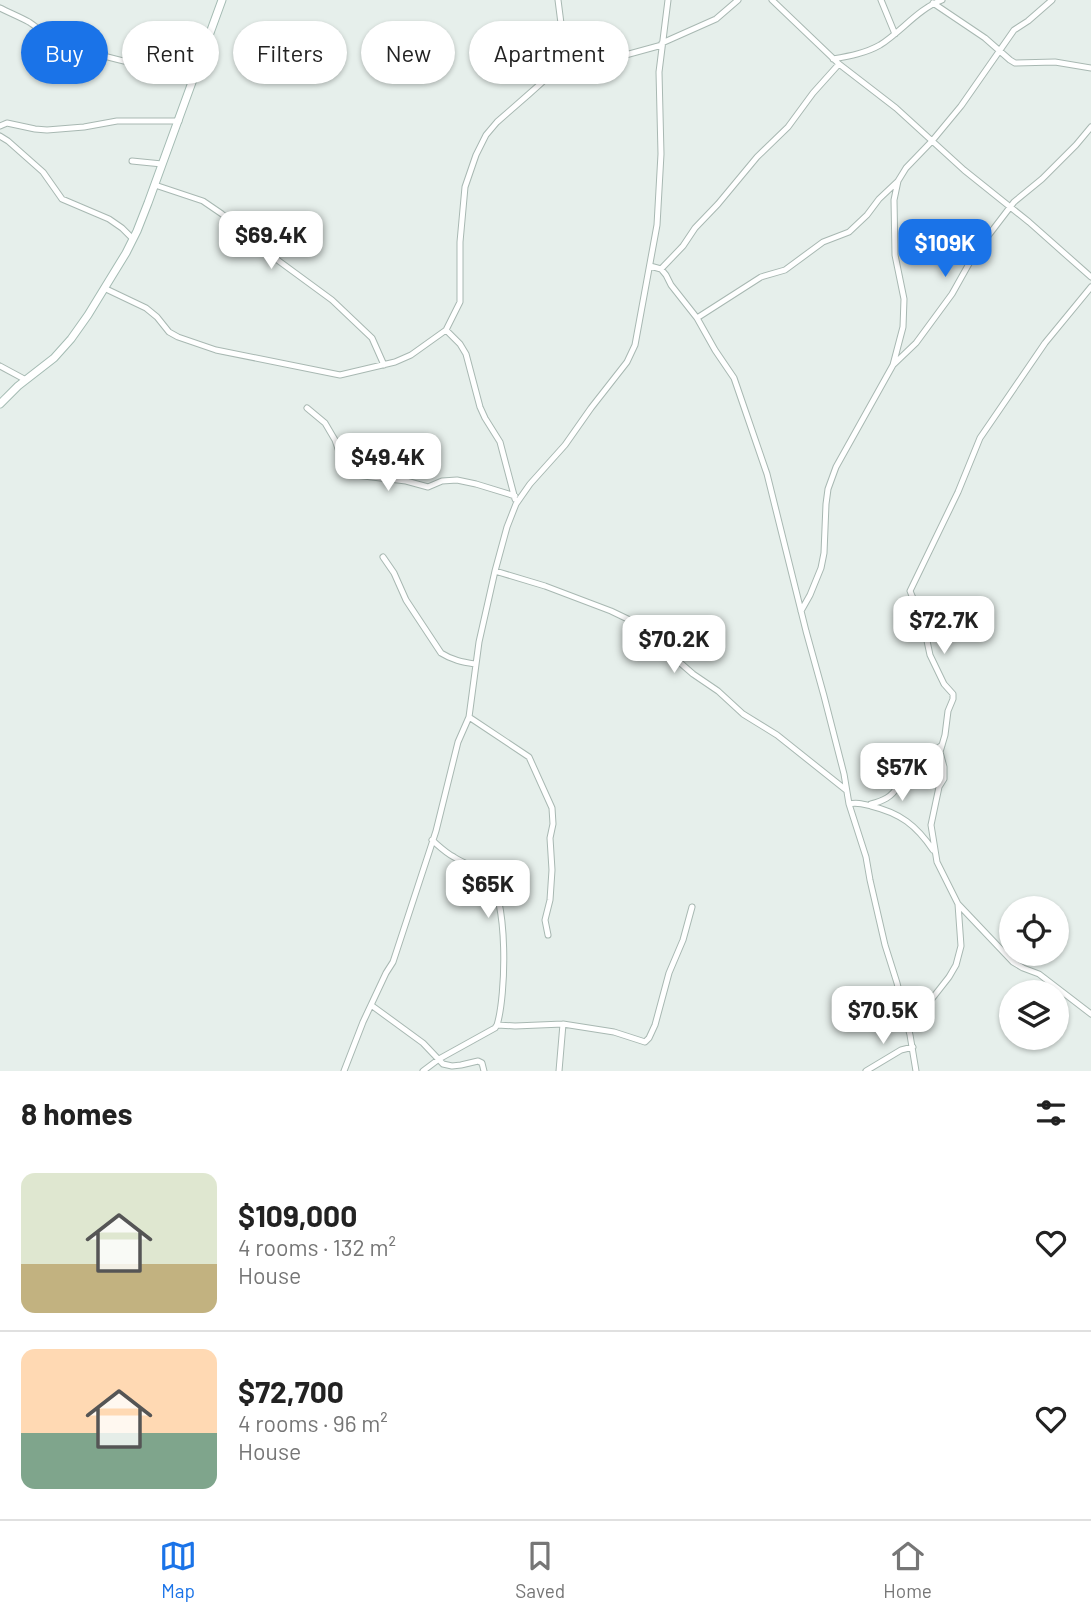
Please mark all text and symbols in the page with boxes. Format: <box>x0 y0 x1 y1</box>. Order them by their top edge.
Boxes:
chip: Buy <box>21 21 108 84</box>
chip: Rent <box>122 21 219 84</box>
chip: Filters <box>233 21 347 84</box>
chip: New <box>361 21 455 84</box>
chip: Apartment <box>469 21 629 84</box>
pin: $69.4K <box>214 212 328 271</box>
pin: $109K <box>896 219 994 279</box>
text: $69.4K <box>235 220 307 248</box>
text: $109K <box>914 228 976 256</box>
pin: $49.4K <box>331 434 445 493</box>
text: $49.4K <box>351 442 425 470</box>
pin: $72.7K <box>887 596 1001 656</box>
text: $72.7K <box>909 605 979 633</box>
pin: $70.2K <box>617 616 731 675</box>
text: $70.2K <box>638 624 710 652</box>
pin: $57K <box>861 744 943 803</box>
text: $57K <box>876 752 928 780</box>
pin: $65K <box>447 860 529 920</box>
text: $65K <box>462 869 514 897</box>
map controls <box>999 896 1069 1050</box>
button: locate <box>999 896 1069 966</box>
button: layers <box>999 980 1069 1050</box>
pin: $70.5K <box>826 986 940 1046</box>
text: $70.5K <box>848 995 918 1023</box>
icon: filters <box>1032 1094 1070 1132</box>
text: 8 homes <box>21 1095 132 1131</box>
text: $109,000 <box>238 1197 357 1233</box>
icon: home <box>77 1201 161 1285</box>
icon: heart <box>1032 1224 1070 1262</box>
text: 4 rooms · 132 m² <box>238 1233 396 1261</box>
text: House <box>238 1261 301 1289</box>
text: $72,700 <box>238 1373 344 1409</box>
icon: home <box>77 1377 161 1461</box>
icon: heart <box>1032 1400 1070 1438</box>
text: 4 rooms · 96 m² <box>238 1409 388 1437</box>
text: House <box>238 1437 301 1465</box>
tab: Map <box>159 1537 197 1602</box>
tab: Saved <box>515 1537 565 1602</box>
tab: Home <box>883 1537 932 1602</box>

